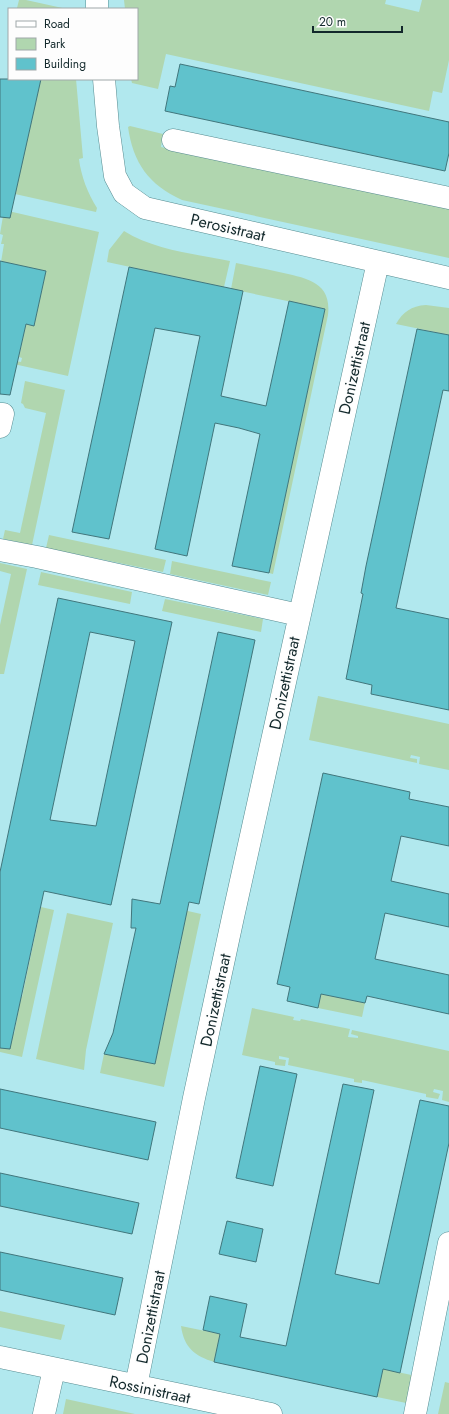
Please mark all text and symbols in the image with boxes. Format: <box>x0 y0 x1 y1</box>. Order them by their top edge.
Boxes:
legend <box>8 8 138 80</box>
scale bar <box>313 8 402 34</box>
text: 20 m <box>319 13 346 31</box>
text: Road <box>44 15 70 33</box>
text: Park <box>44 35 66 53</box>
text: Building <box>44 55 86 73</box>
street label: Perosistraat <box>188 208 268 247</box>
street label: Donizettistraat <box>333 319 376 417</box>
street label: Donizettistraat <box>263 634 306 732</box>
street label: Donizettistraat <box>194 951 237 1049</box>
street label: Donizettistraat <box>130 1268 171 1366</box>
street label: Rossinistraat <box>107 1370 193 1409</box>

